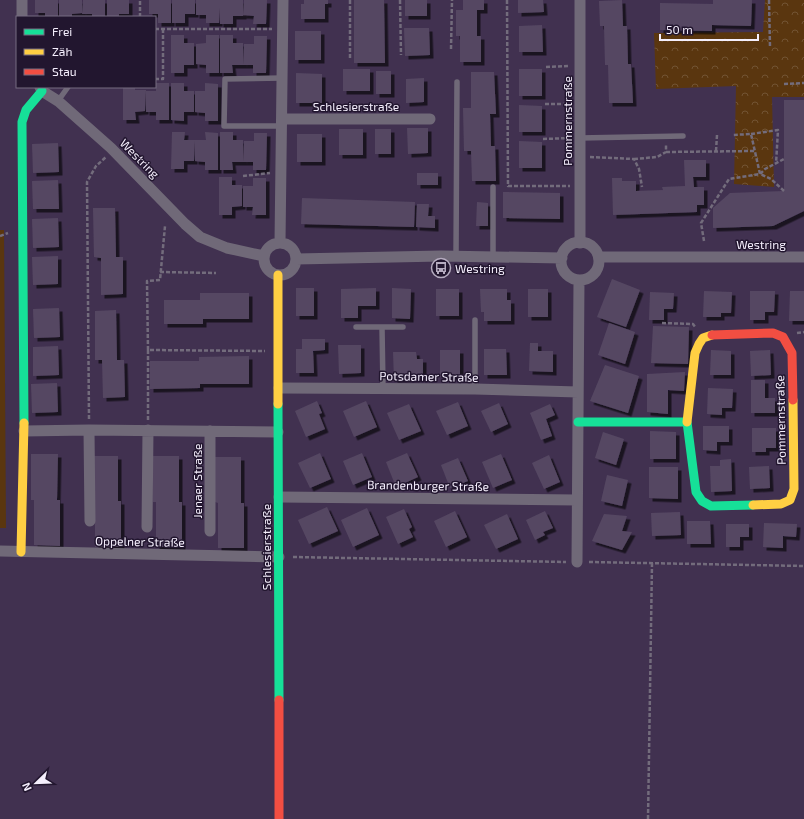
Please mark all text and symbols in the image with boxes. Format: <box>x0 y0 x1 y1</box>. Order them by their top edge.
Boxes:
legend <box>16 16 156 88</box>
scale bar <box>660 16 758 42</box>
text: 50 m <box>666 22 693 36</box>
text: Frei <box>52 24 72 38</box>
text: Zäh <box>52 44 72 58</box>
text: Stau <box>52 64 77 78</box>
street label: Pommernstraße <box>560 76 574 166</box>
street label: Schlesierstraße <box>313 99 399 113</box>
street label: Westring <box>117 135 163 181</box>
street label: Westring <box>736 237 786 251</box>
bus stop icon: Westring <box>430 257 452 279</box>
place label: Westring <box>455 261 505 275</box>
street label: Potsdamer Straße <box>379 368 479 384</box>
street label: Pommernstraße <box>772 375 788 465</box>
street label: Jenaer Straße <box>190 444 204 518</box>
street label: Brandenburger Straße <box>367 477 489 493</box>
street label: Schlesierstraße <box>259 504 273 590</box>
street label: Oppelner Straße <box>95 533 185 549</box>
north arrow <box>16 763 56 803</box>
text: N <box>19 781 34 793</box>

